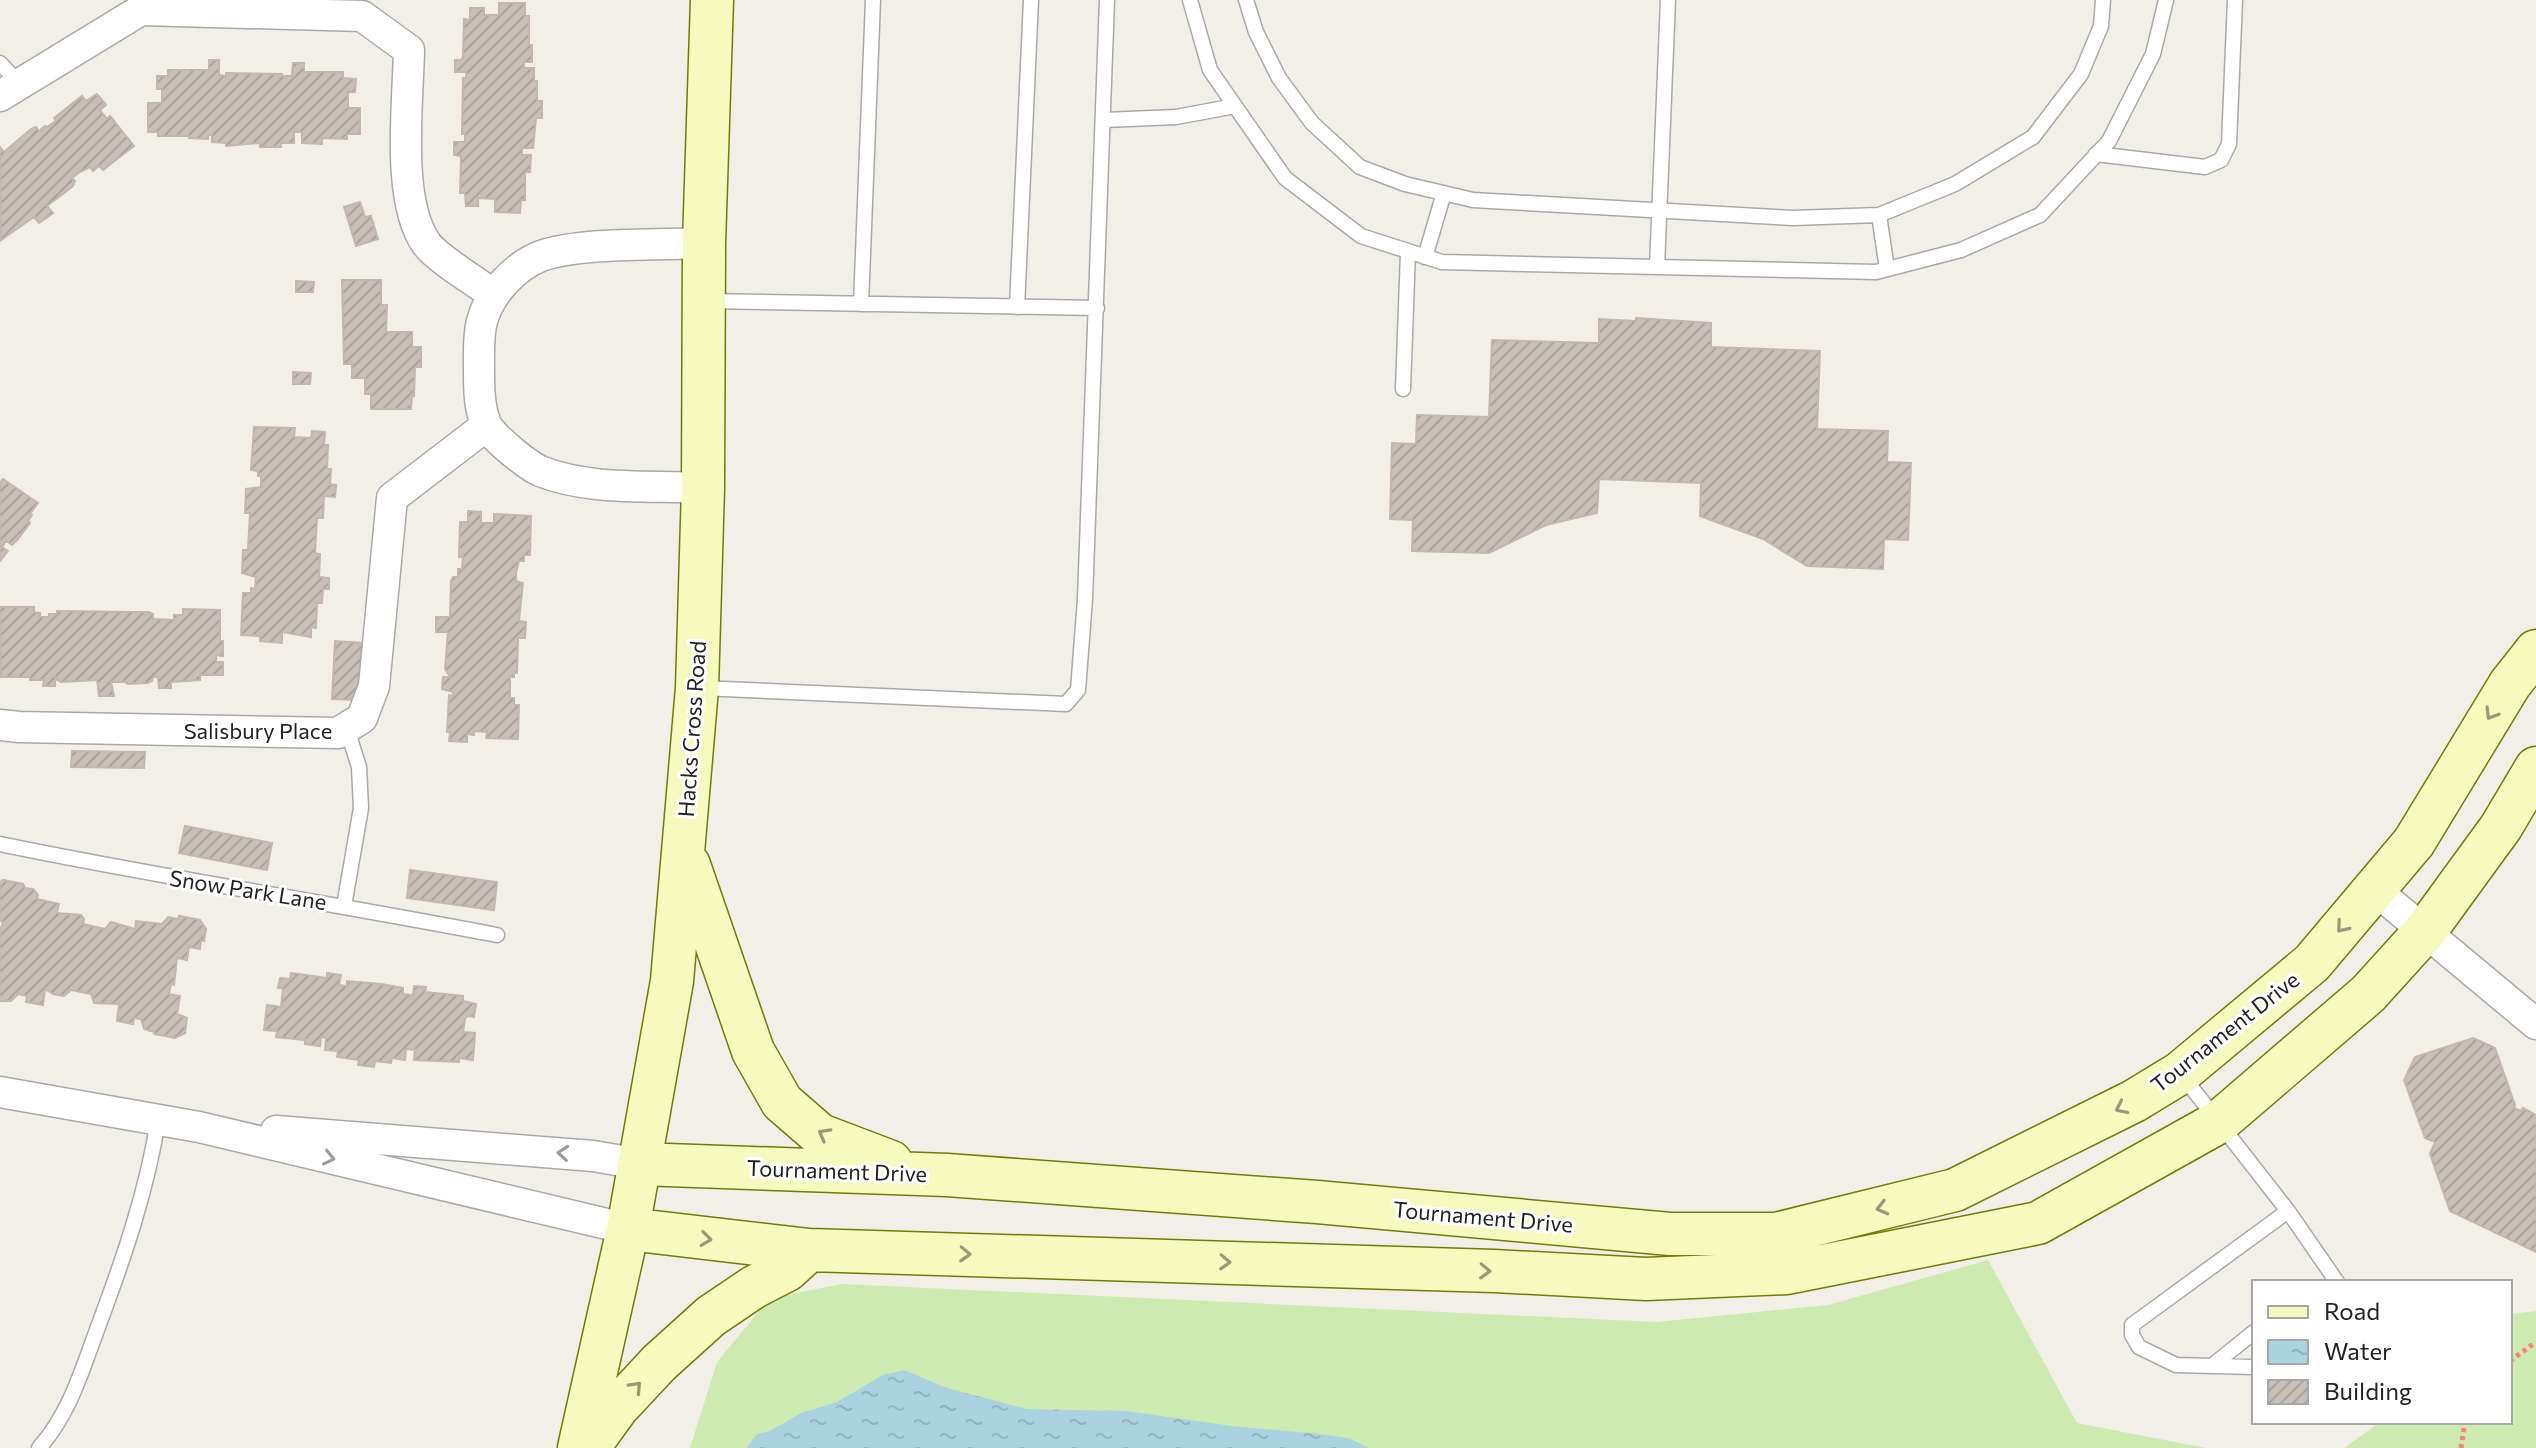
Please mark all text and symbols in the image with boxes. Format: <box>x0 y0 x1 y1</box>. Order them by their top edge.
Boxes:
street label: Hacks Cross Road <box>672 640 711 818</box>
one-way arrow <box>2485 705 2501 720</box>
street label: Salisbury Place <box>184 717 332 744</box>
street label: Snow Park Lane <box>168 864 329 915</box>
one-way arrow <box>2337 917 2352 932</box>
street label: Tournament Drive <box>2145 965 2304 1098</box>
one-way arrow <box>2114 1098 2129 1114</box>
one-way arrow <box>818 1129 833 1144</box>
one-way arrow <box>556 1145 569 1162</box>
one-way arrow <box>322 1149 335 1166</box>
street label: Tournament Drive <box>746 1154 928 1187</box>
street label: Tournament Drive <box>1392 1195 1574 1238</box>
one-way arrow <box>1875 1199 1889 1216</box>
one-way arrow <box>699 1230 712 1247</box>
one-way arrow <box>959 1245 972 1263</box>
one-way arrow <box>1219 1254 1232 1271</box>
one-way arrow <box>1479 1263 1492 1280</box>
legend <box>2252 1280 2512 1424</box>
text: Road <box>2324 1296 2380 1325</box>
text: Water <box>2324 1336 2392 1365</box>
text: Building <box>2324 1376 2412 1405</box>
one-way arrow <box>627 1382 641 1397</box>

